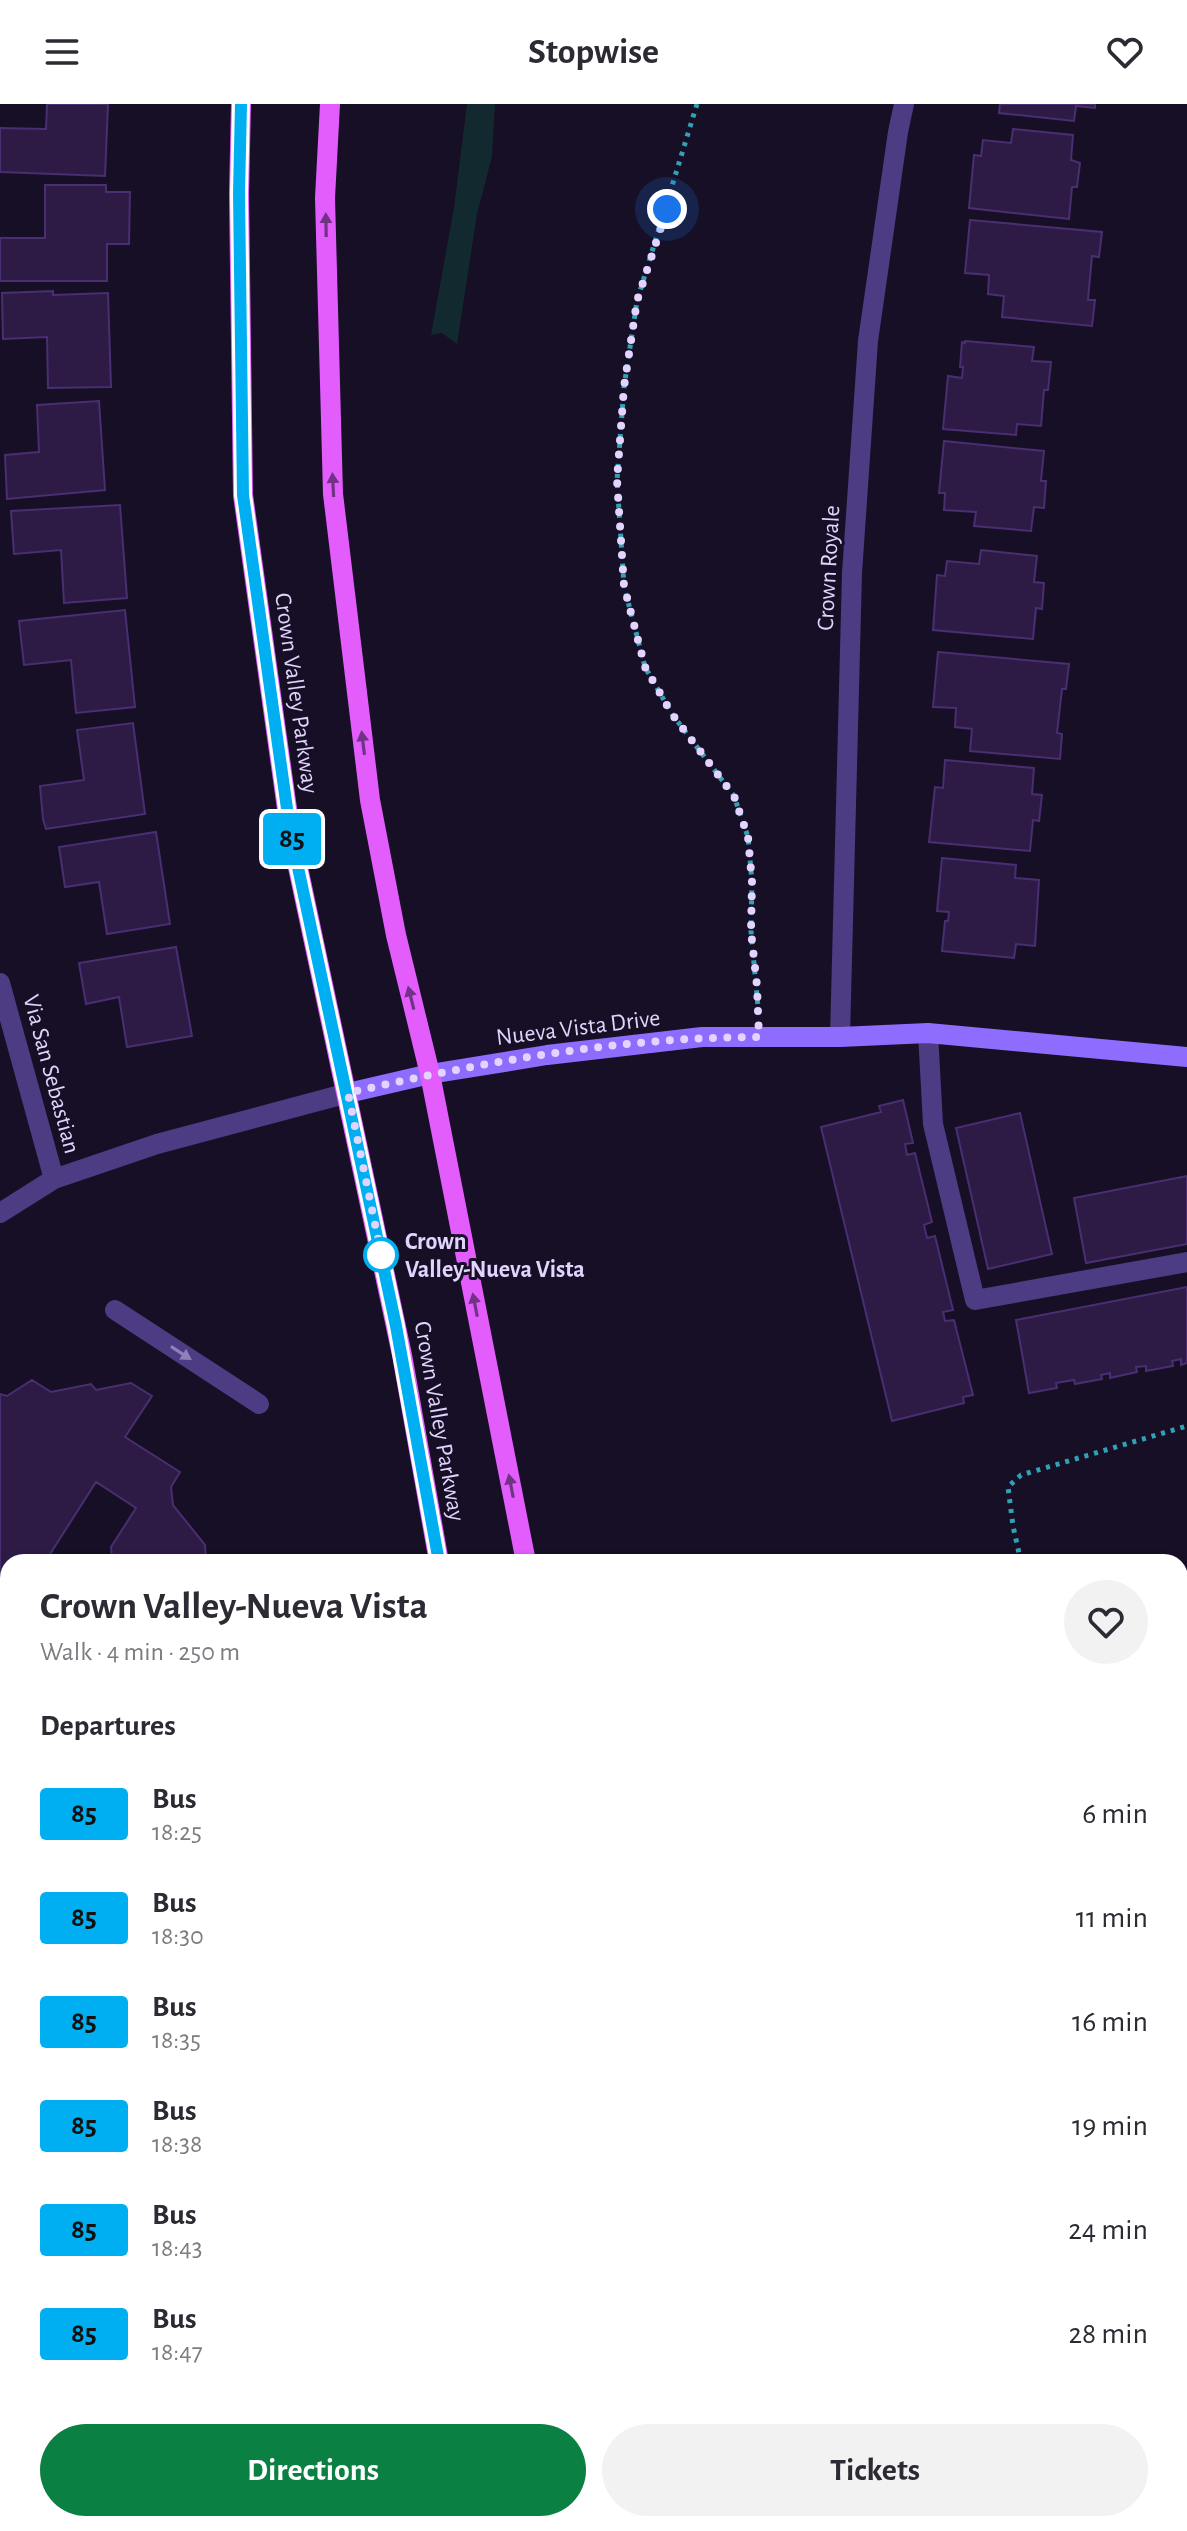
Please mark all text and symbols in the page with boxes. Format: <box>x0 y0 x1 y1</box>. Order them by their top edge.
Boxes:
icon: menu <box>40 30 84 74</box>
icon: heart <box>1103 30 1147 74</box>
text: Stopwise <box>528 34 659 70</box>
your location <box>647 189 687 229</box>
one-way arrow <box>319 212 332 237</box>
one-way arrow <box>326 472 339 497</box>
street label: Crown Royale <box>814 505 844 631</box>
street label: Crown Valley Parkway <box>270 591 322 795</box>
one-way arrow <box>356 730 369 755</box>
line badge: 85 <box>256 813 328 865</box>
text: 85 <box>279 825 305 853</box>
one-way arrow <box>405 986 417 1011</box>
street label: Via San Sebastian <box>18 992 84 1156</box>
street label: Nueva Vista Drive <box>495 1006 662 1050</box>
place label: Crown Valley-Nueva Vista <box>405 1230 585 1282</box>
marker: Crown Valley-Nueva Vista <box>364 1238 398 1272</box>
one-way arrow <box>468 1292 481 1317</box>
street label: Crown Valley Parkway <box>410 1319 468 1523</box>
one-way arrow <box>170 1345 191 1360</box>
one-way arrow <box>504 1473 517 1498</box>
button: heart <box>1064 1580 1148 1664</box>
text: Crown Valley-Nueva Vista <box>40 1588 428 1626</box>
text: Walk · 4 min · 250 m <box>40 1639 240 1665</box>
text: Departures <box>40 1711 176 1741</box>
text: Bus <box>152 1784 197 1814</box>
text: 6 min <box>1082 1799 1148 1829</box>
text: 85 <box>71 1800 97 1828</box>
text: 18:25 <box>152 1819 202 1845</box>
text: Bus <box>152 1888 197 1918</box>
text: 11 min <box>1076 1903 1148 1933</box>
text: 85 <box>71 1904 97 1932</box>
text: 18:30 <box>152 1923 204 1949</box>
text: Bus <box>152 1992 197 2022</box>
text: 16 min <box>1072 2007 1148 2037</box>
text: 85 <box>71 2008 97 2036</box>
text: 18:35 <box>152 2027 201 2053</box>
text: Bus <box>152 2096 197 2126</box>
text: 19 min <box>1072 2111 1148 2141</box>
text: 85 <box>71 2112 97 2140</box>
text: 18:38 <box>152 2131 202 2157</box>
text: Bus <box>152 2200 197 2230</box>
text: 24 min <box>1068 2215 1148 2245</box>
text: 85 <box>71 2216 97 2244</box>
text: 18:43 <box>152 2235 202 2261</box>
text: Bus <box>152 2304 197 2334</box>
text: 28 min <box>1068 2319 1148 2349</box>
text: 85 <box>71 2320 97 2348</box>
text: 18:47 <box>152 2339 203 2365</box>
button: Directions <box>40 2424 586 2516</box>
button: Tickets <box>602 2424 1148 2516</box>

